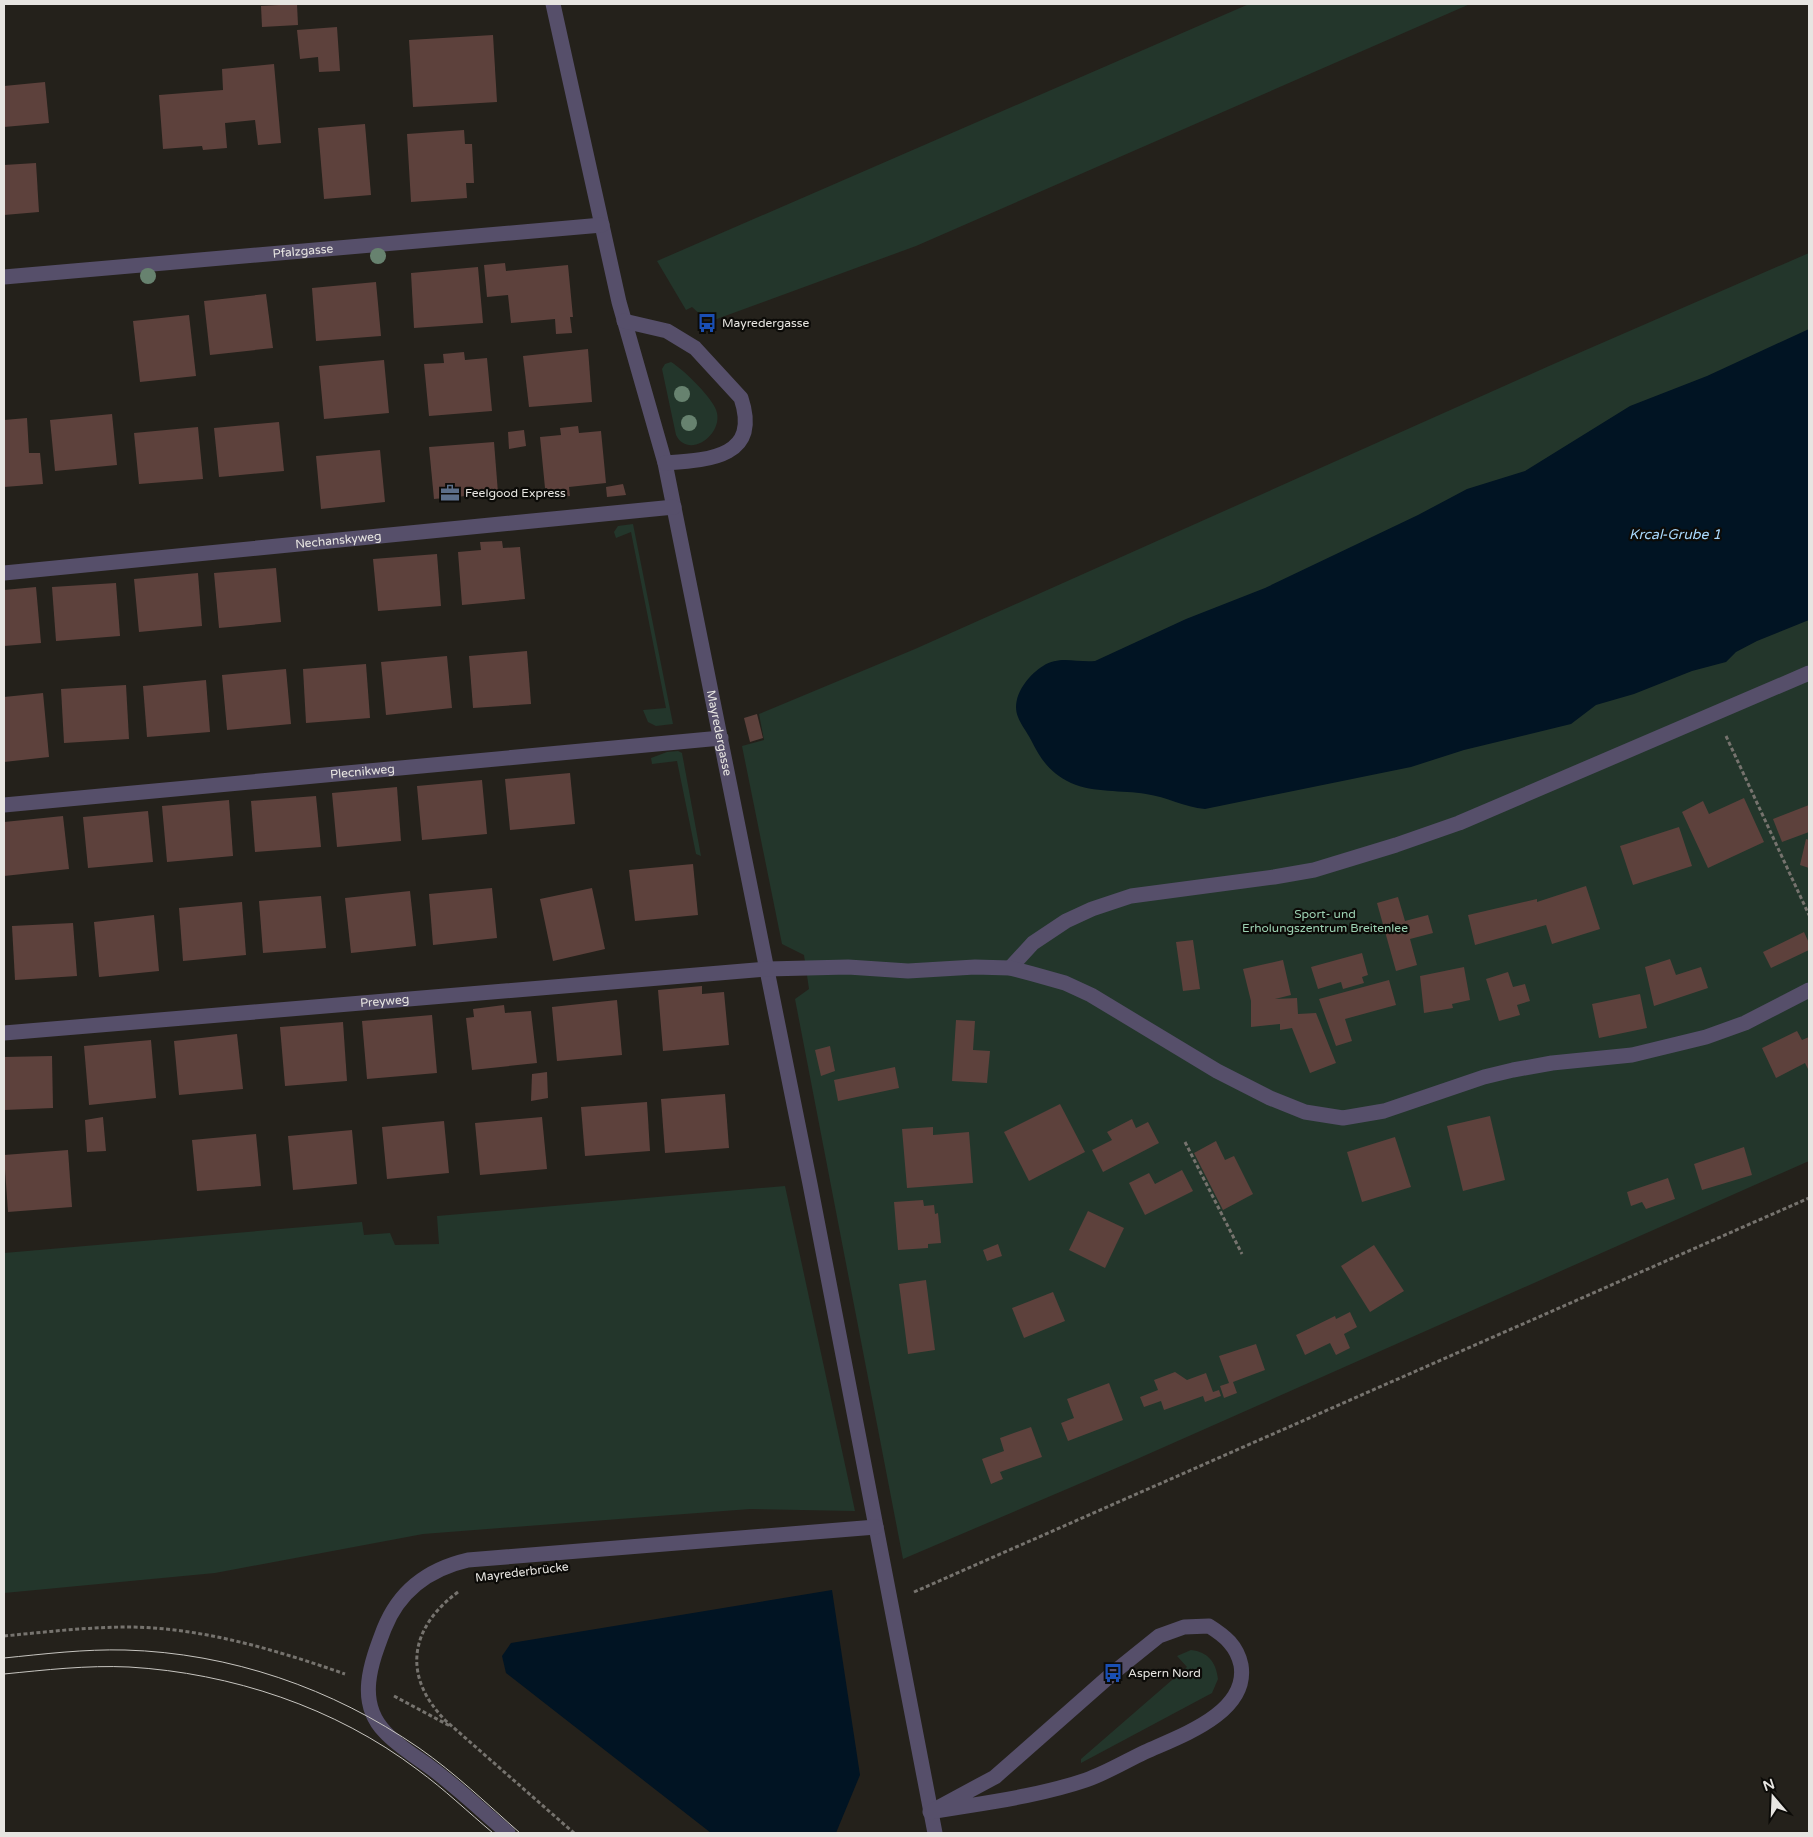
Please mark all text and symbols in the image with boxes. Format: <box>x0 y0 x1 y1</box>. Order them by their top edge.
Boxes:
street label: Pfalzgasse <box>272 241 334 261</box>
bus stop icon: Mayredergasse <box>696 312 718 334</box>
place label: Mayredergasse <box>722 316 809 330</box>
office icon: Feelgood Express <box>439 482 461 504</box>
place label: Feelgood Express <box>465 486 566 500</box>
water label: Krcal-Grube 1 <box>1629 526 1721 543</box>
street label: Nechanskyweg <box>295 529 382 551</box>
street label: Mayredergasse <box>704 689 735 777</box>
street label: Plecnikweg <box>329 762 395 781</box>
park label: Sport- und Erholungszentrum Breitenlee <box>1242 907 1408 935</box>
street label: Preyweg <box>359 992 410 1010</box>
street label: Mayrederbrücke <box>475 1559 570 1585</box>
bus stop icon: Aspern Nord <box>1102 1662 1124 1684</box>
place label: Aspern Nord <box>1128 1666 1201 1680</box>
north arrow <box>1748 1772 1798 1822</box>
text: N <box>1761 1775 1777 1795</box>

